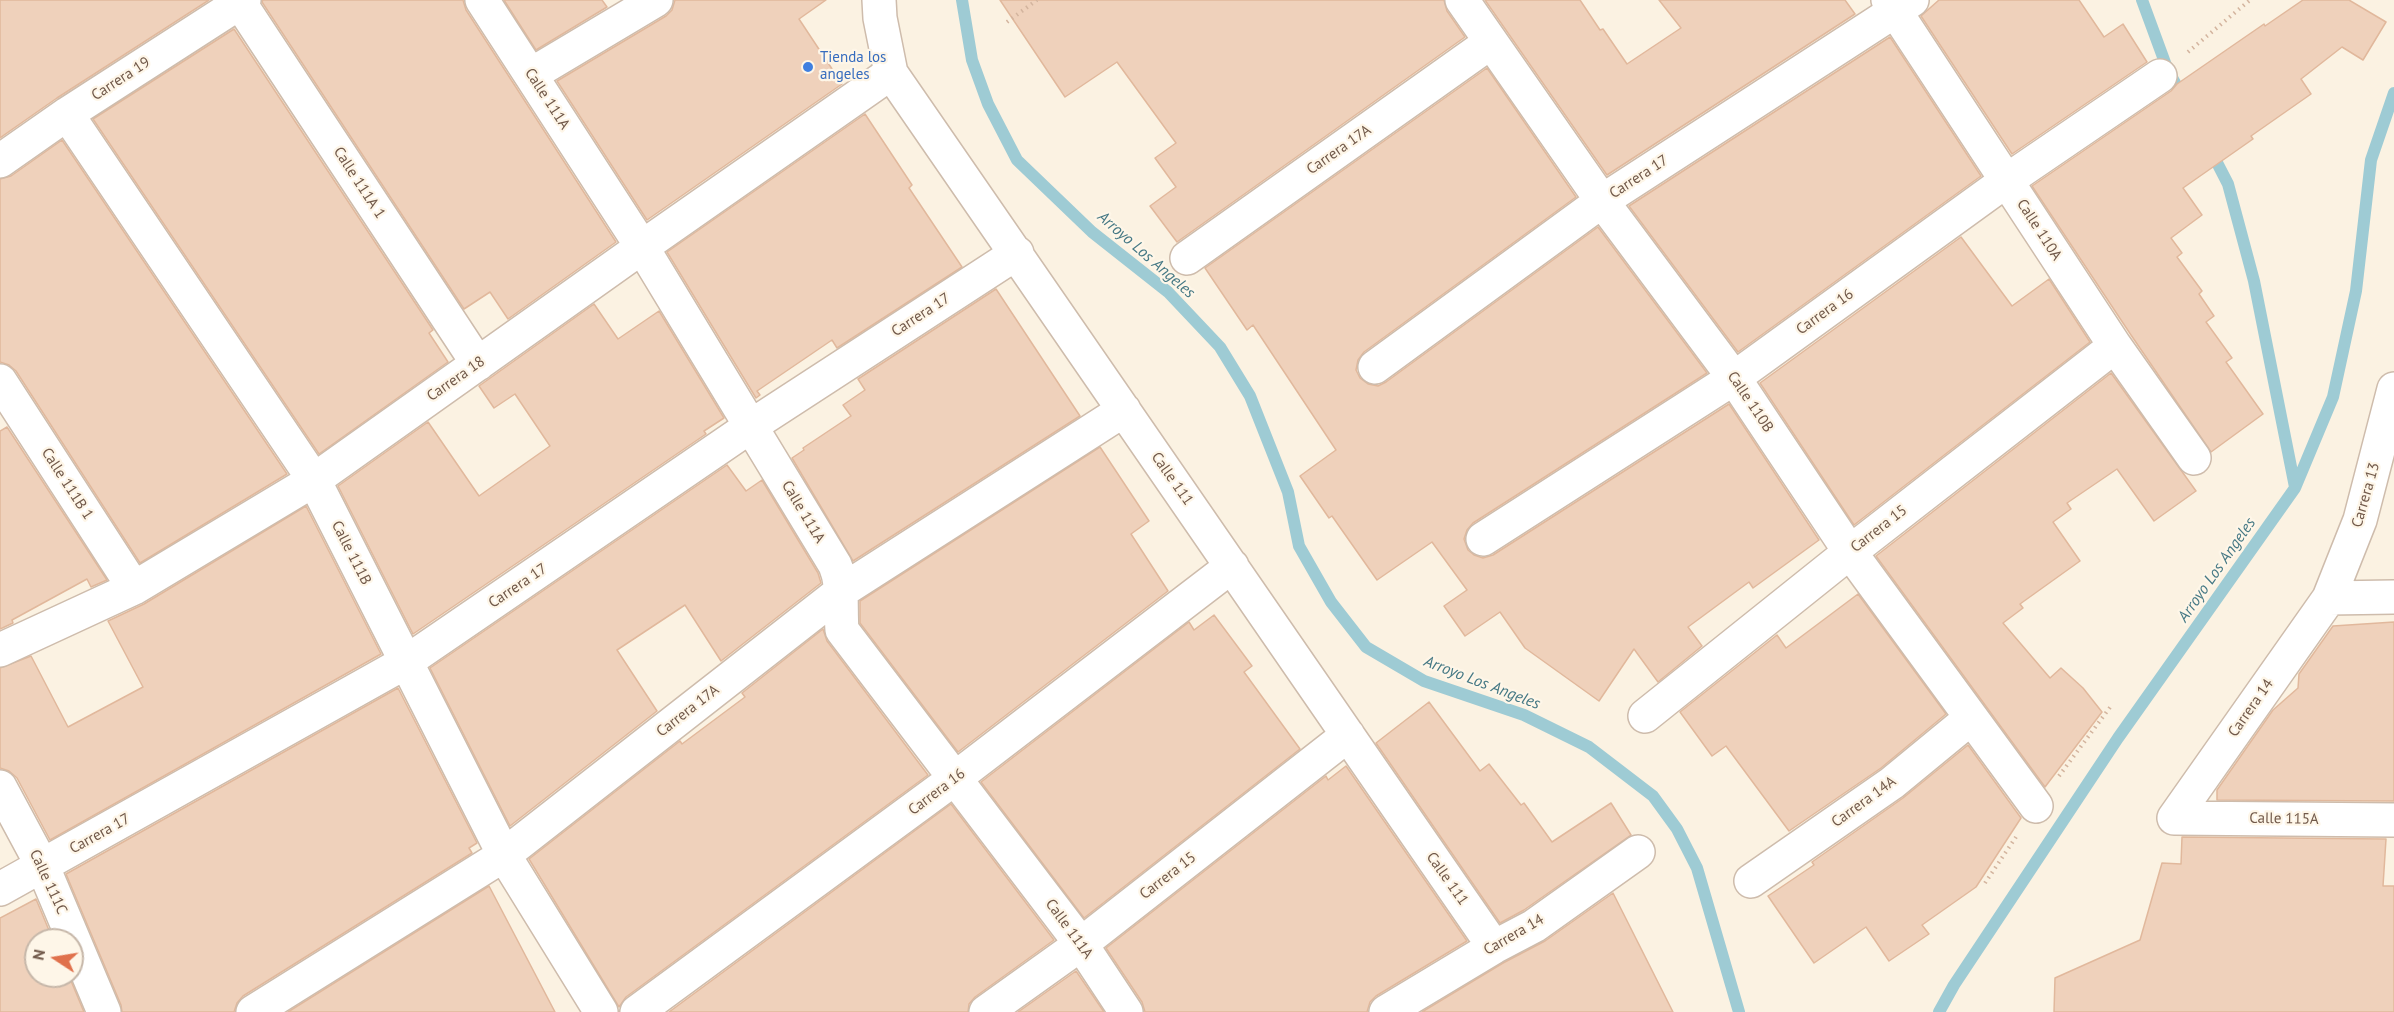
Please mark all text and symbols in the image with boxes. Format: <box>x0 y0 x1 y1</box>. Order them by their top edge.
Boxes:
place label: Tienda los angeles <box>820 49 886 84</box>
street label: Carrera 19 <box>88 53 154 105</box>
marker: Tienda los angeles <box>801 60 815 74</box>
street label: Calle 111A <box>521 65 573 133</box>
street label: Carrera 17A <box>1303 121 1375 179</box>
street label: Calle 111A 1 <box>329 144 389 222</box>
street label: Carrera 17 <box>1606 151 1672 203</box>
street label: Calle 110A <box>2013 196 2065 264</box>
water label: Arroyo Los Angeles <box>1093 207 1199 303</box>
street label: Carrera 16 <box>1793 285 1857 339</box>
street label: Carrera 17 <box>888 289 954 341</box>
street label: Carrera 18 <box>424 353 488 405</box>
street label: Calle 110B <box>1723 368 1777 436</box>
street label: Calle 111B 1 <box>37 445 97 523</box>
street label: Calle 111 <box>1147 449 1197 509</box>
street label: Carrera 13 <box>2348 461 2384 529</box>
street label: Calle 111A <box>777 478 829 546</box>
street label: Carrera 15 <box>1847 501 1911 557</box>
water label: Arroyo Los Angeles <box>2174 514 2260 626</box>
street label: Calle 111B <box>327 518 375 588</box>
street label: Carrera 17 <box>485 560 551 612</box>
water label: Arroyo Los Angeles <box>1421 652 1543 714</box>
street label: Carrera 14 <box>2225 676 2277 740</box>
street label: Carrera 17A <box>653 681 723 741</box>
street label: Carrera 16 <box>905 765 969 819</box>
street label: Carrera 14A <box>1828 773 1900 831</box>
street label: Calle 115A <box>2249 809 2319 829</box>
street label: Carrera 17 <box>67 810 133 858</box>
street label: Calle 111C <box>25 847 71 917</box>
street label: Carrera 15 <box>1136 848 1200 904</box>
street label: Calle 111 <box>1422 849 1472 909</box>
street label: Calle 111A <box>1041 896 1097 962</box>
street label: Carrera 14 <box>1481 911 1547 959</box>
north arrow <box>24 928 84 988</box>
text: N <box>27 947 49 962</box>

